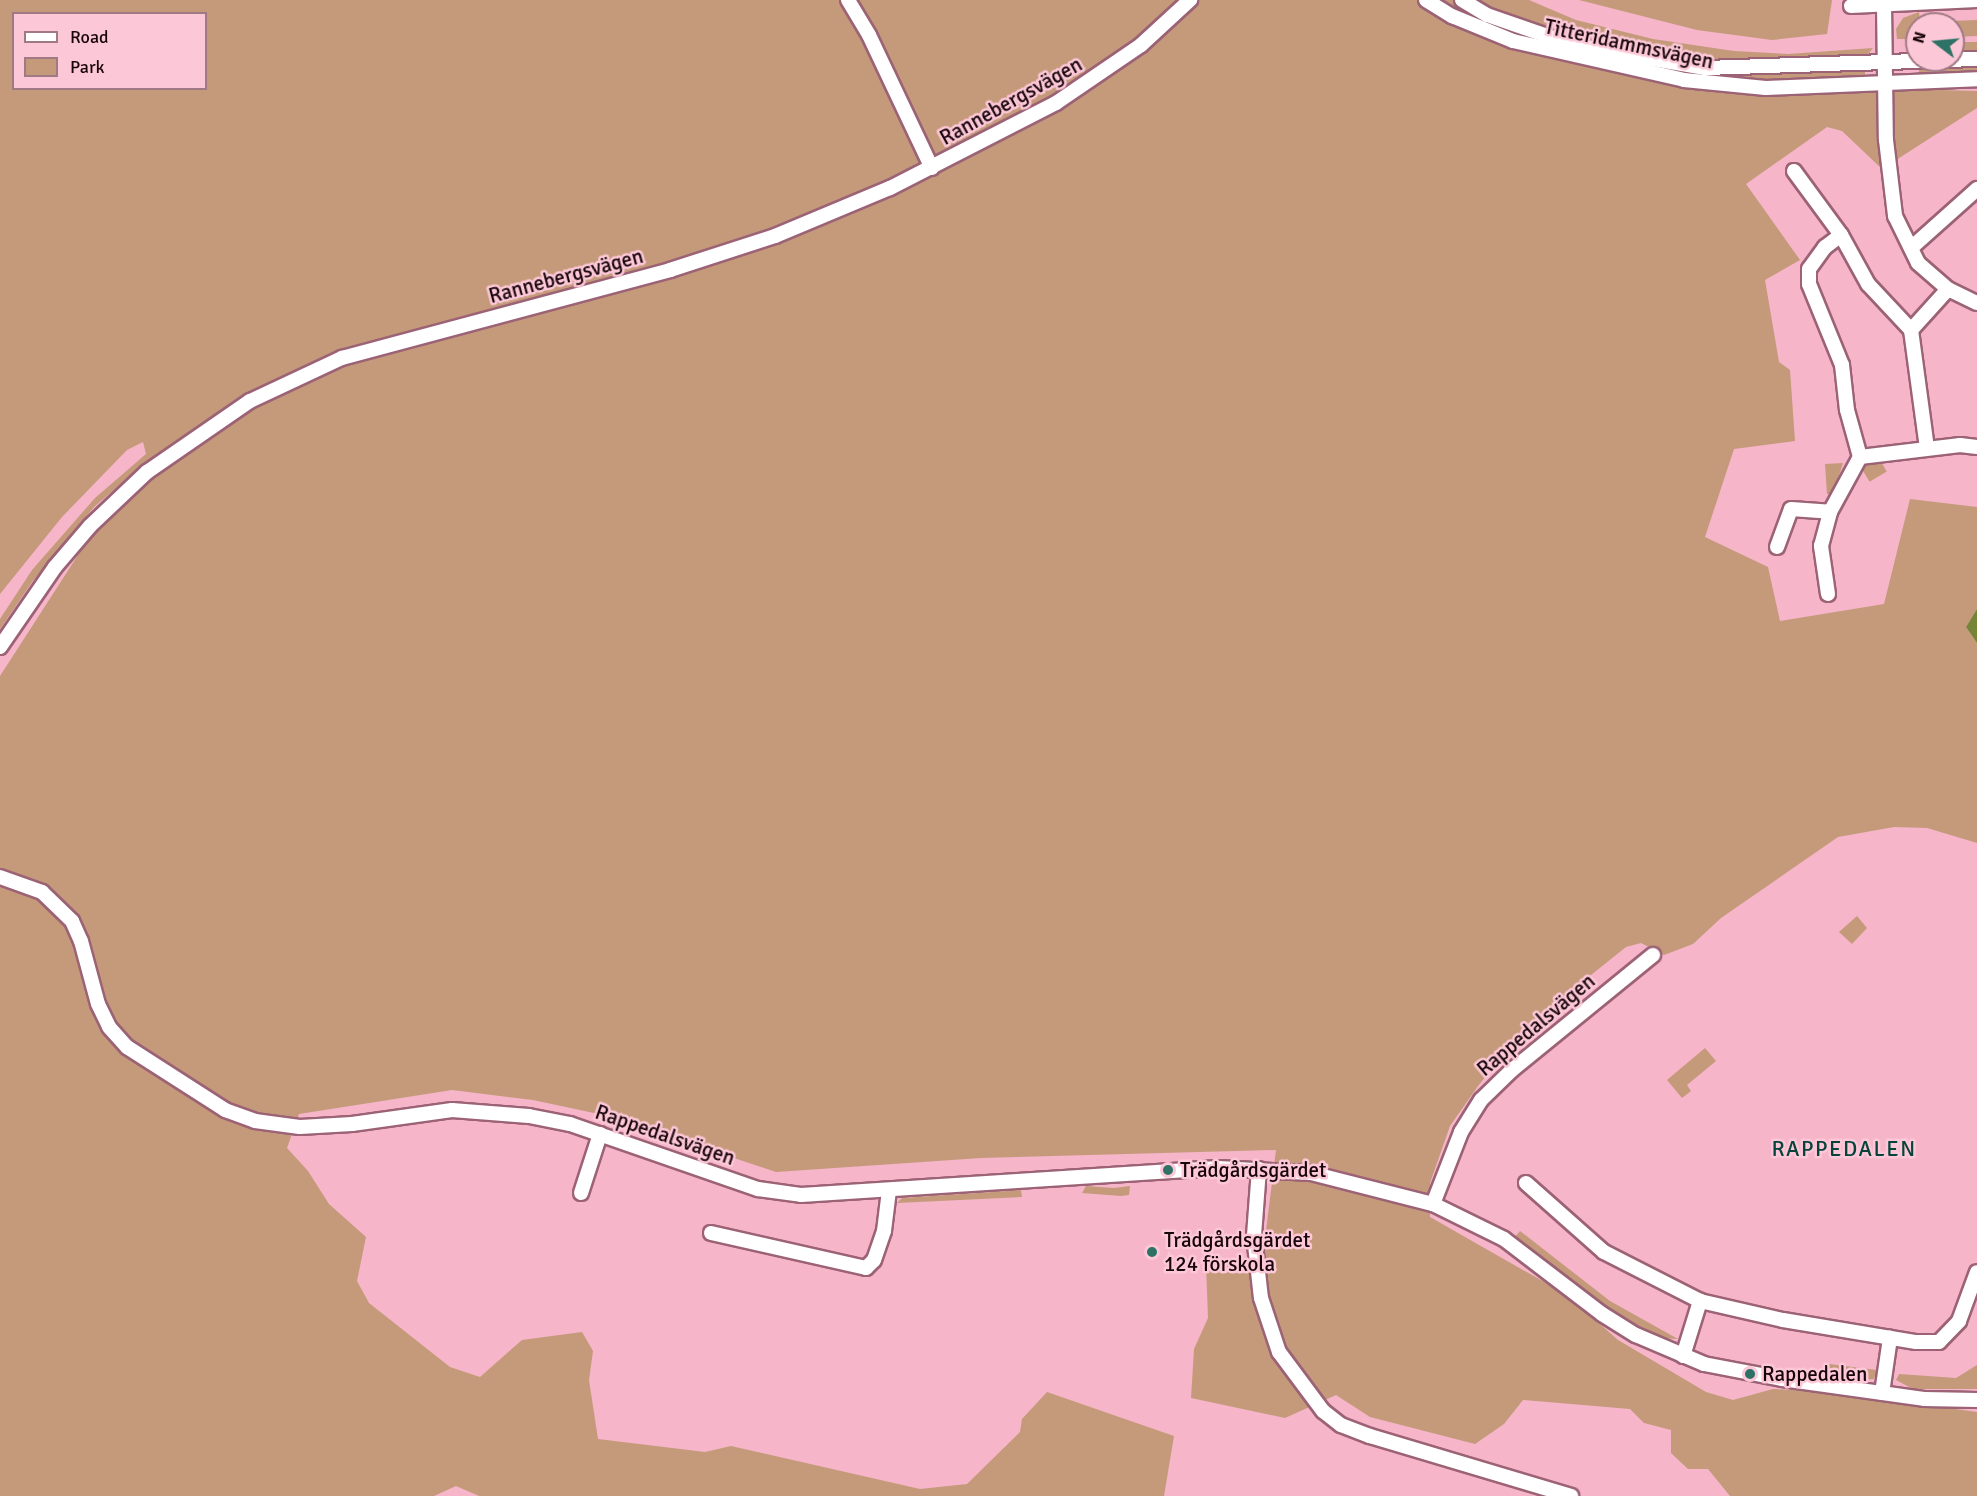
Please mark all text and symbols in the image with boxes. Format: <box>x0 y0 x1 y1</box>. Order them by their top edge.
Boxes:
legend <box>12 12 207 90</box>
north arrow <box>1905 12 1965 72</box>
street label: Titteridammsvägen <box>1542 14 1716 74</box>
text: Road <box>70 26 109 48</box>
text: N <box>1908 29 1931 46</box>
street label: Rannebergsvägen <box>935 51 1087 151</box>
text: Park <box>70 56 105 78</box>
street label: Rannebergsvägen <box>486 243 646 309</box>
street label: Rappedalsvägen <box>1472 968 1600 1082</box>
street label: Rappedalsvägen <box>592 1099 738 1171</box>
district label: RAPPEDALEN <box>1771 1136 1917 1162</box>
place label: Trädgårdsgärdet <box>1180 1157 1326 1183</box>
marker: Trädgårdsgärdet <box>1161 1163 1175 1177</box>
place label: Trädgårdsgärdet 124 förskola <box>1164 1227 1310 1277</box>
marker: Trädgårdsgärdet 124 förskola <box>1145 1245 1159 1259</box>
place label: Rappedalen <box>1762 1361 1868 1387</box>
marker: Rappedalen <box>1743 1367 1757 1381</box>

